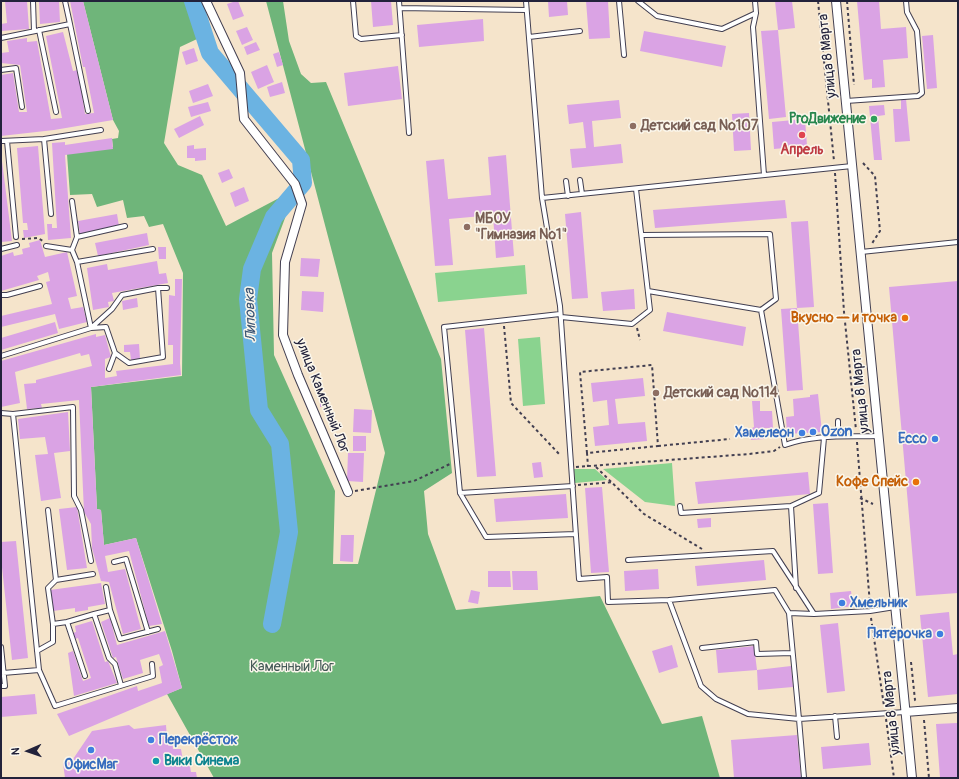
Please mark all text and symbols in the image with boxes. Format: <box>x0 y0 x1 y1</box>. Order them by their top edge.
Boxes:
street label: улица 8 Марта <box>815 13 841 99</box>
place label: ProДвижение <box>789 111 866 127</box>
marker: ProДвижение <box>869 114 879 124</box>
place label: Детский сад №107 <box>641 118 758 134</box>
marker: Детский сад №107 <box>628 121 638 131</box>
marker: Апрель <box>797 130 807 140</box>
place label: Апрель <box>780 142 824 158</box>
place label: МБОУ "Гимназия №1" <box>475 211 567 244</box>
marker: МБОУ "Гимназия №1" <box>462 222 472 232</box>
water label: Липовка <box>241 288 261 342</box>
place label: Вкусно — и точка <box>791 310 897 326</box>
marker: Вкусно — и точка <box>900 313 910 323</box>
street label: улица Каменный Лог <box>291 336 353 456</box>
street label: улица 8 Марта <box>848 348 874 434</box>
place label: Детский сад №114 <box>664 385 778 401</box>
marker: Детский сад №114 <box>651 388 661 398</box>
place label: Ozon <box>821 424 852 440</box>
place label: Хамелеон <box>735 425 794 441</box>
marker: Ozon <box>808 427 818 437</box>
marker: Хамелеон <box>797 428 807 438</box>
place label: Ecco <box>898 431 927 447</box>
marker: Ecco <box>930 434 940 444</box>
place label: Кофе Спейс <box>836 474 908 490</box>
marker: Кофе Спейс <box>911 477 921 487</box>
place label: Хмельник <box>850 595 908 611</box>
marker: Хмельник <box>837 598 847 608</box>
place label: Пятёрочка <box>868 626 932 642</box>
marker: Пятёрочка <box>935 629 945 639</box>
park label: Каменный Лог <box>250 659 334 675</box>
street label: улица 8 Марта <box>879 670 905 756</box>
north arrow <box>8 731 48 771</box>
place label: Перекрёсток <box>159 732 238 748</box>
marker: Перекрёсток <box>146 735 156 745</box>
marker: ОфисМаг <box>86 745 96 755</box>
text: N <box>9 747 22 755</box>
place label: Вики Синема <box>164 753 239 769</box>
marker: Вики Синема <box>151 756 161 766</box>
place label: ОфисМаг <box>64 757 118 773</box>

